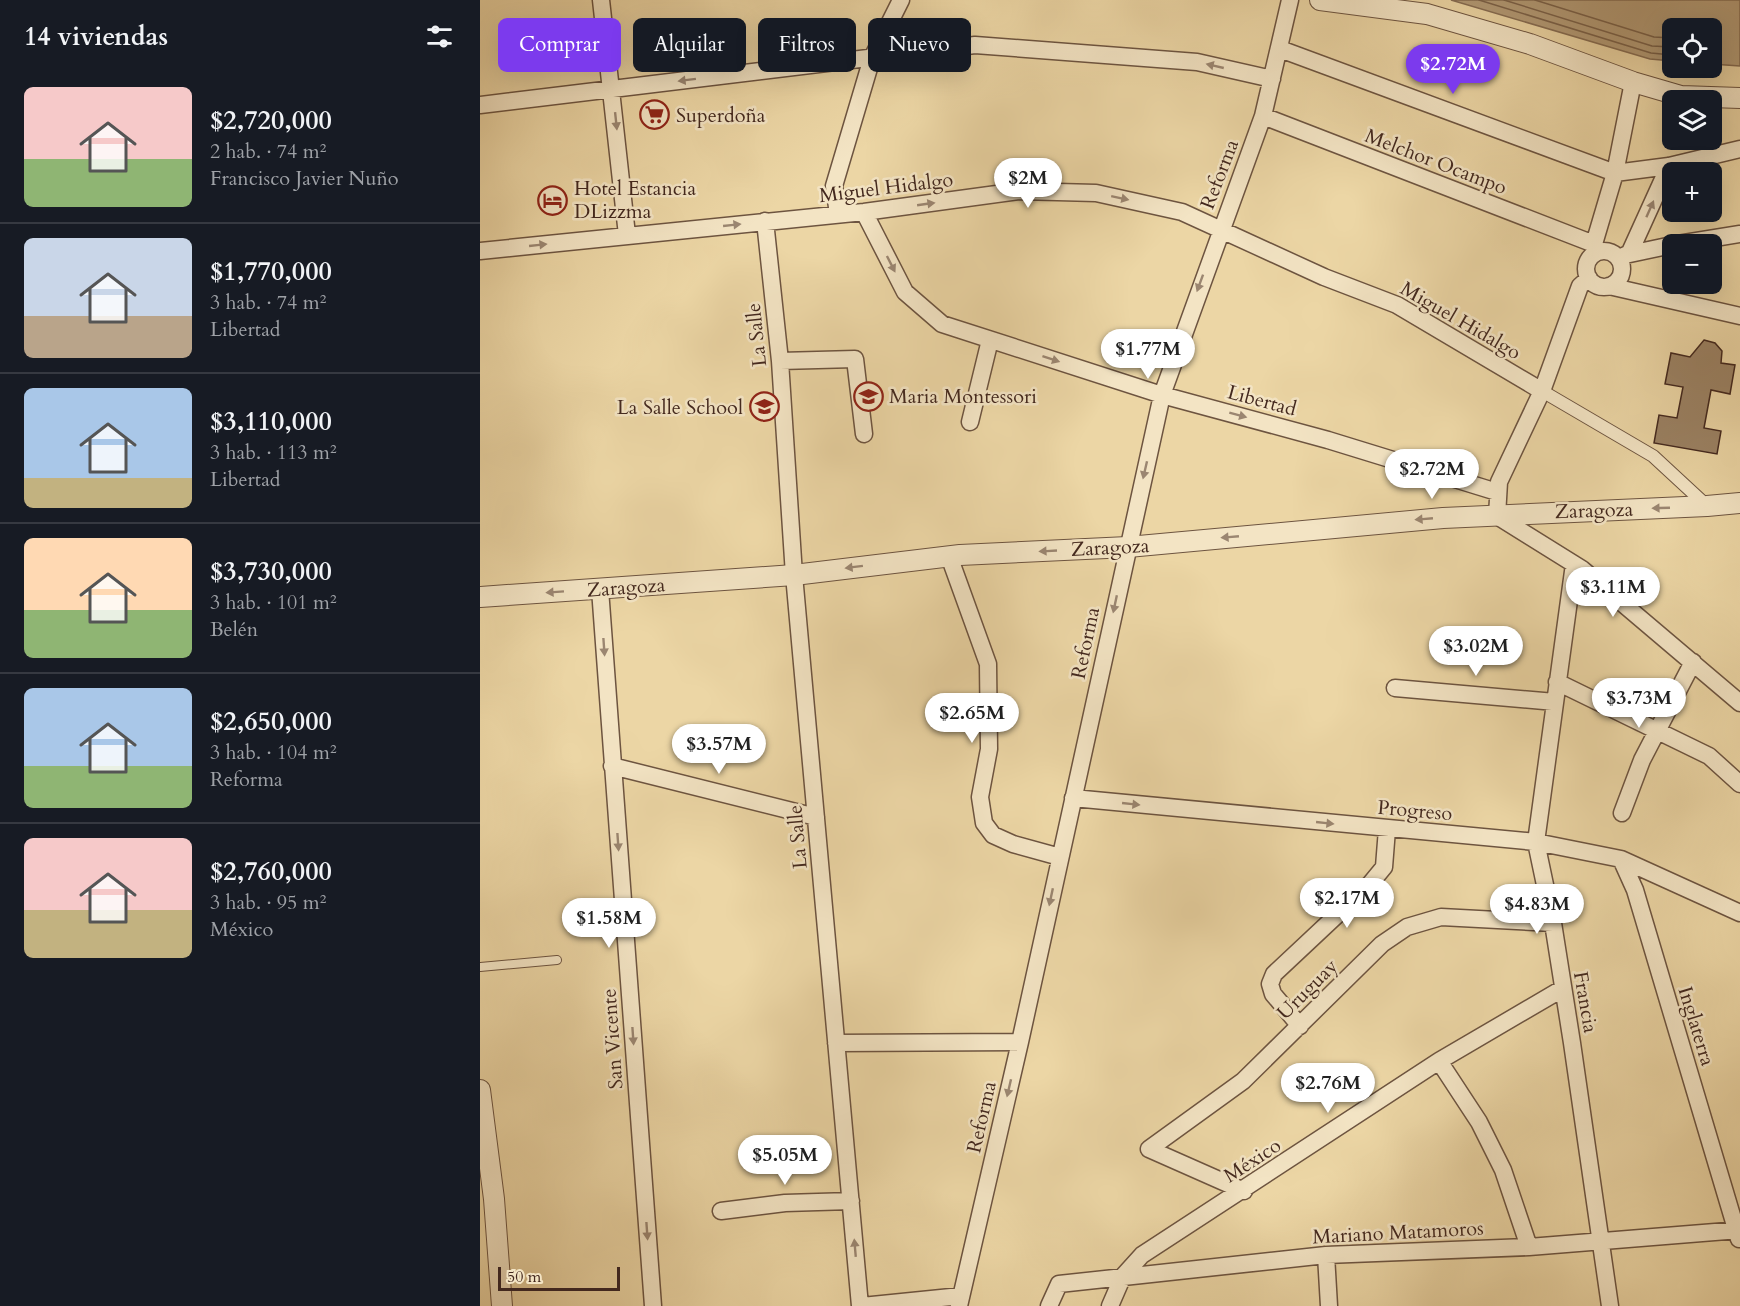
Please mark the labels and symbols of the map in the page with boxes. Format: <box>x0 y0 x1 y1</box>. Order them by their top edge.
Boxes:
pin: $2.72M <box>1404 44 1502 95</box>
one-way arrow <box>1206 61 1224 71</box>
one-way arrow <box>678 75 697 85</box>
supermarket icon: Superdoña <box>639 99 671 131</box>
place label: Superdoña <box>676 102 766 129</box>
one-way arrow <box>611 111 621 130</box>
street label: Melchor Ocampo <box>1361 122 1511 201</box>
street label: Reforma <box>1194 135 1245 213</box>
pin: $2M <box>999 158 1057 209</box>
street label: Miguel Hidalgo <box>817 166 955 209</box>
place label: Hotel Estancia DLizzma <box>574 175 696 225</box>
hotel icon: Hotel Estancia DLizzma <box>537 184 569 216</box>
one-way arrow <box>1110 194 1129 203</box>
one-way arrow <box>917 199 936 208</box>
one-way arrow <box>1645 201 1654 218</box>
one-way arrow <box>723 220 742 230</box>
one-way arrow <box>529 240 548 249</box>
one-way arrow <box>886 255 895 272</box>
one-way arrow <box>1195 275 1205 293</box>
street label: Miguel Hidalgo <box>1396 275 1526 366</box>
street label: La Salle <box>740 302 773 368</box>
pin: $1.77M <box>1099 329 1197 380</box>
one-way arrow <box>1042 355 1060 364</box>
street label: Libertad <box>1224 378 1300 423</box>
school or university icon: Maria Montessori <box>852 380 884 412</box>
place label: Maria Montessori <box>889 383 1037 410</box>
school or university icon: La Salle School <box>748 391 780 423</box>
place label: La Salle School <box>617 394 743 421</box>
one-way arrow <box>1229 411 1247 421</box>
pin: $2.72M <box>1383 449 1481 500</box>
one-way arrow <box>1140 461 1149 480</box>
street label: Zaragoza <box>1554 496 1634 525</box>
one-way arrow <box>1651 503 1670 513</box>
one-way arrow <box>1415 514 1434 524</box>
street label: Zaragoza <box>1070 532 1150 563</box>
one-way arrow <box>1220 532 1239 542</box>
one-way arrow <box>1039 546 1058 555</box>
one-way arrow <box>845 562 864 572</box>
pin: $3.11M <box>1564 567 1662 618</box>
street label: Zaragoza <box>586 571 666 604</box>
one-way arrow <box>546 587 565 597</box>
one-way arrow <box>1110 595 1120 613</box>
street label: Reforma <box>1065 604 1106 681</box>
pin: $3.02M <box>1427 626 1525 677</box>
one-way arrow <box>599 638 609 657</box>
pin: $3.73M <box>1590 678 1688 729</box>
pin: $2.65M <box>923 693 1021 744</box>
pin: $3.57M <box>670 724 768 775</box>
street label: Progreso <box>1376 794 1454 827</box>
one-way arrow <box>1122 799 1141 809</box>
street label: La Salle <box>781 804 814 870</box>
one-way arrow <box>1316 818 1335 828</box>
one-way arrow <box>613 832 623 851</box>
pin: $2.17M <box>1298 878 1396 929</box>
pin: $4.83M <box>1488 884 1586 935</box>
one-way arrow <box>1046 888 1055 907</box>
pin: $1.58M <box>560 898 658 949</box>
street label: Uruguay <box>1271 953 1344 1026</box>
street label: Francia <box>1567 969 1604 1035</box>
street label: Inglaterra <box>1672 983 1721 1070</box>
street label: San Vicente <box>596 988 629 1090</box>
one-way arrow <box>628 1027 637 1046</box>
pin: $2.76M <box>1279 1063 1377 1114</box>
street label: Reforma <box>960 1078 1003 1156</box>
one-way arrow <box>1004 1078 1014 1097</box>
street label: México <box>1218 1132 1286 1189</box>
pin: $5.05M <box>736 1135 834 1186</box>
street label: Mariano Matamoros <box>1312 1215 1484 1250</box>
one-way arrow <box>642 1221 652 1240</box>
one-way arrow <box>850 1238 860 1257</box>
scale bar <box>498 1264 620 1292</box>

